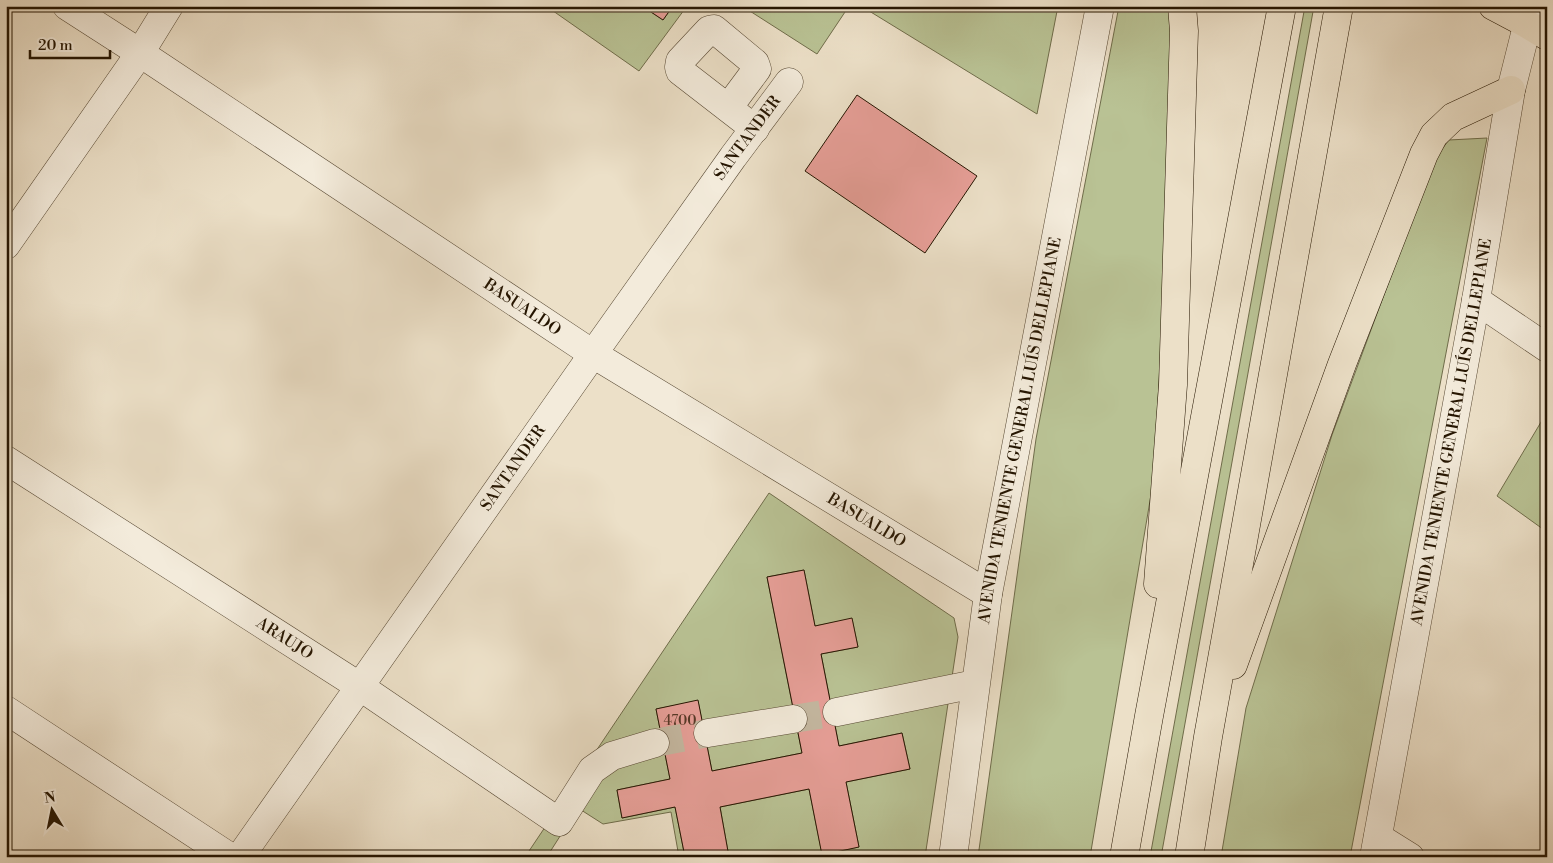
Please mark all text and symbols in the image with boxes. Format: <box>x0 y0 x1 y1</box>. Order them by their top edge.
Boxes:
scale bar <box>30 28 110 60</box>
text: 20 m <box>38 36 73 55</box>
street label: SANTANDER <box>710 91 786 184</box>
street label: AVENIDA TENIENTE GENERAL LUÍS DELLEPIANE <box>974 235 1066 626</box>
street label: AVENIDA TENIENTE GENERAL LUÍS DELLEPIANE <box>1406 237 1496 628</box>
street label: BASUALDO <box>479 274 565 340</box>
street label: SANTANDER <box>476 421 550 515</box>
street label: BASUALDO <box>823 488 910 552</box>
street label: ARAUJO <box>252 612 317 664</box>
house number: 4700 <box>663 712 697 730</box>
north arrow <box>28 786 78 836</box>
text: N <box>43 788 57 808</box>

